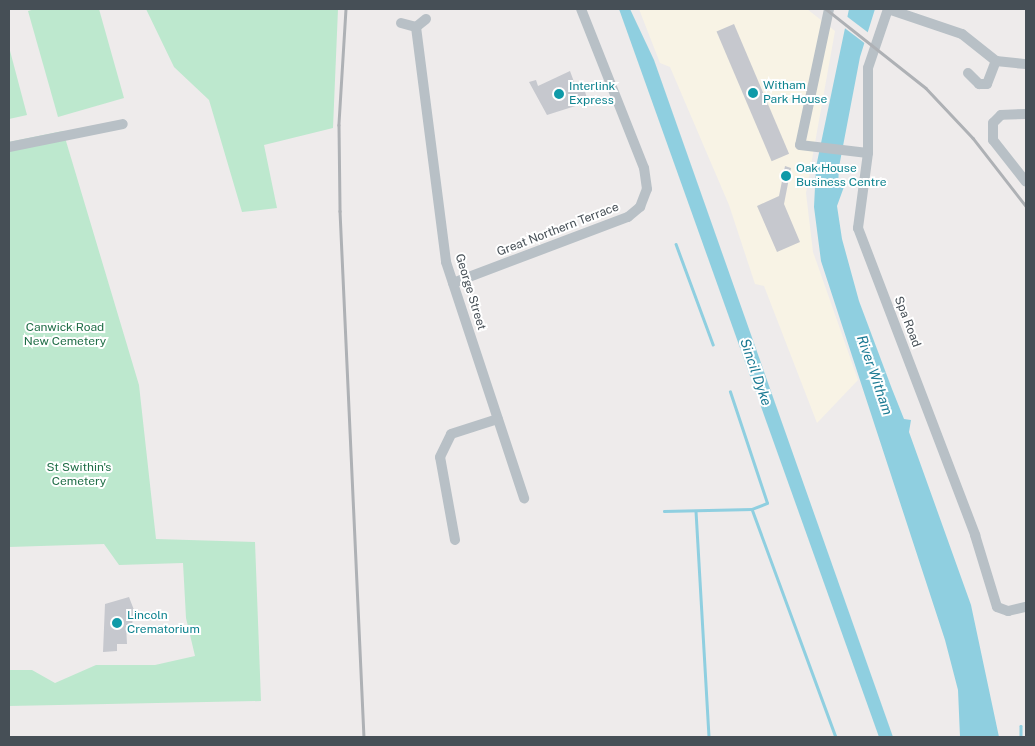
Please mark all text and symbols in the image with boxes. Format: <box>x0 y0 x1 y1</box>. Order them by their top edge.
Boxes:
place label: Witham Park House <box>763 79 827 107</box>
place label: Interlink Express <box>569 80 615 108</box>
marker: Witham Park House <box>747 87 759 99</box>
marker: Interlink Express <box>553 88 565 100</box>
place label: Oak House Business Centre <box>796 162 887 190</box>
marker: Oak House Business Centre <box>780 170 792 182</box>
street label: Great Northern Terrace <box>495 200 621 260</box>
street label: George Street <box>452 252 488 332</box>
street label: Spa Road <box>891 295 923 349</box>
park label: Canwick Road New Cemetery <box>24 321 106 349</box>
water label: River Witham <box>853 333 897 417</box>
water label: Sincil Dyke <box>737 336 775 408</box>
park label: St Swithin's Cemetery <box>47 461 111 489</box>
place label: Lincoln Crematorium <box>127 609 200 637</box>
marker: Lincoln Crematorium <box>111 617 123 629</box>

